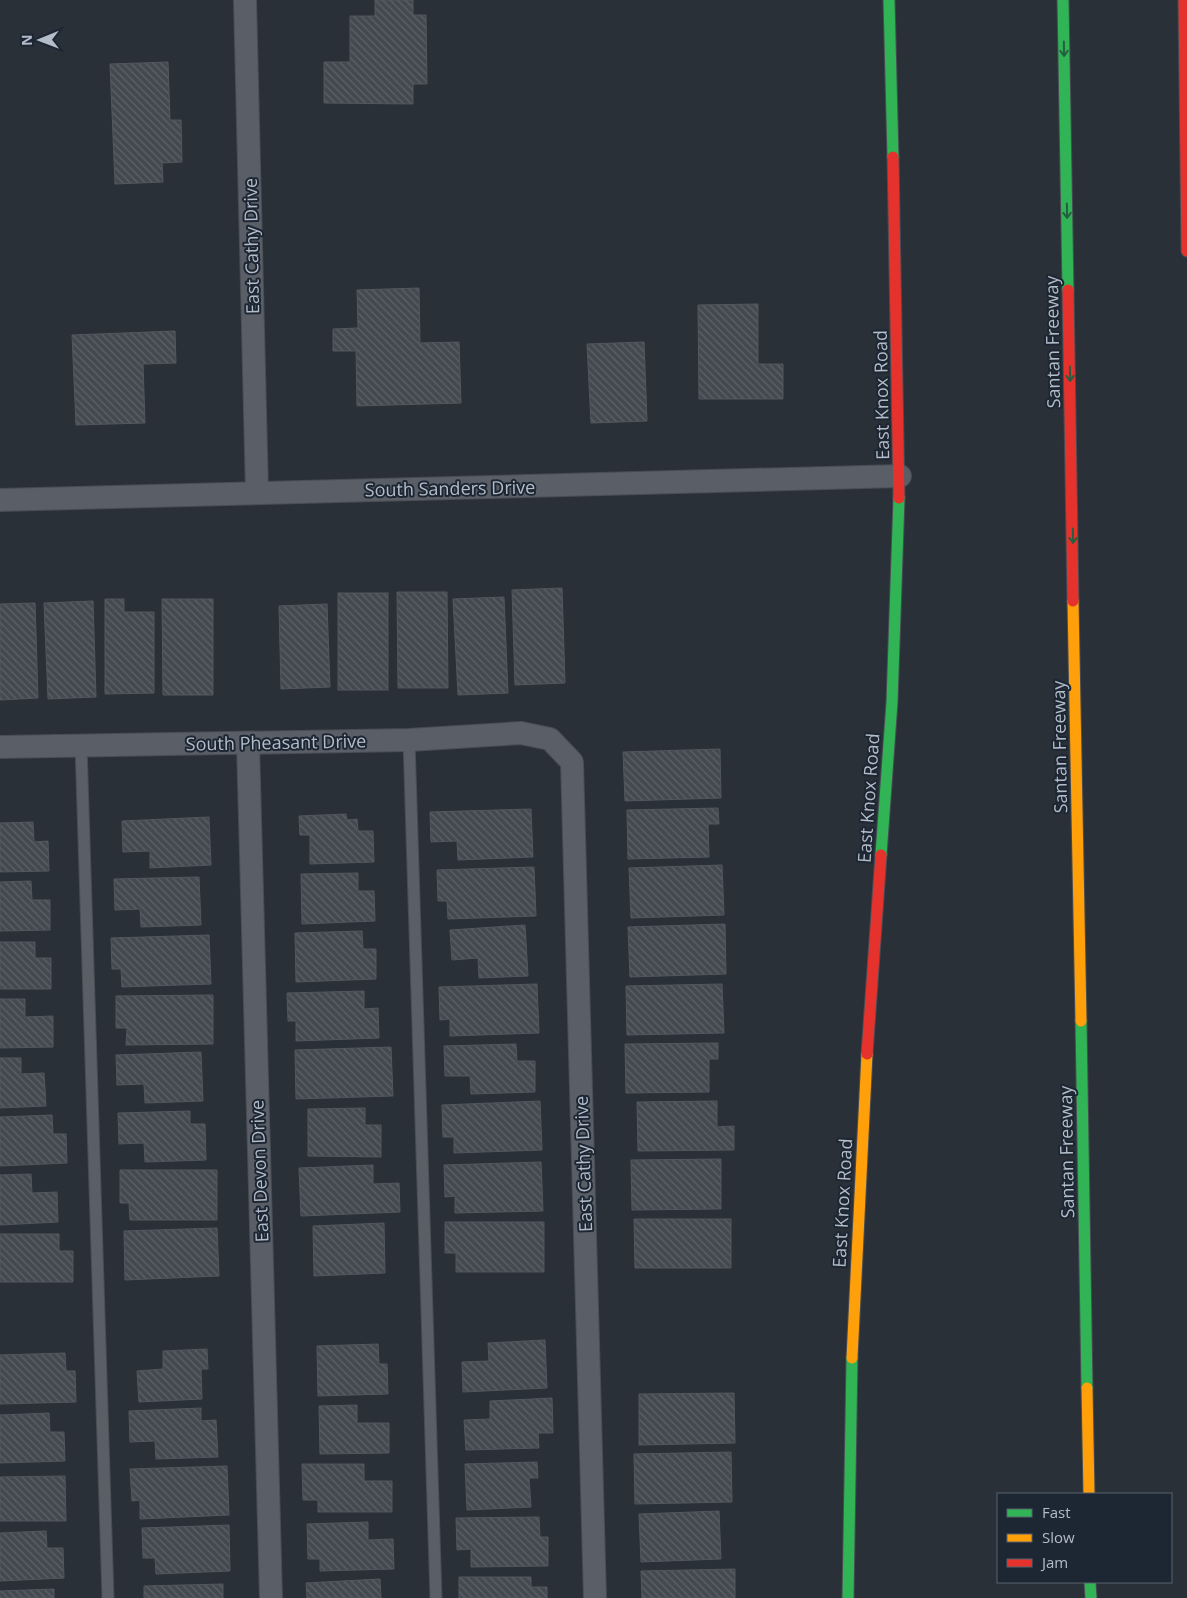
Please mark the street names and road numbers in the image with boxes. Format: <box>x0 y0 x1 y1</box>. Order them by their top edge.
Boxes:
street label: East Cathy Drive <box>238 178 264 314</box>
street label: Santan Freeway <box>1039 274 1065 409</box>
street label: East Knox Road <box>868 330 894 460</box>
street label: South Sanders Drive <box>365 475 535 501</box>
street label: Santan Freeway <box>1046 679 1072 814</box>
street label: South Pheasant Drive <box>185 728 367 756</box>
street label: East Knox Road <box>852 733 884 863</box>
street label: Santan Freeway <box>1053 1084 1079 1219</box>
street label: East Cathy Drive <box>569 1096 597 1232</box>
street label: East Devon Drive <box>245 1099 273 1243</box>
street label: East Knox Road <box>827 1138 857 1268</box>

